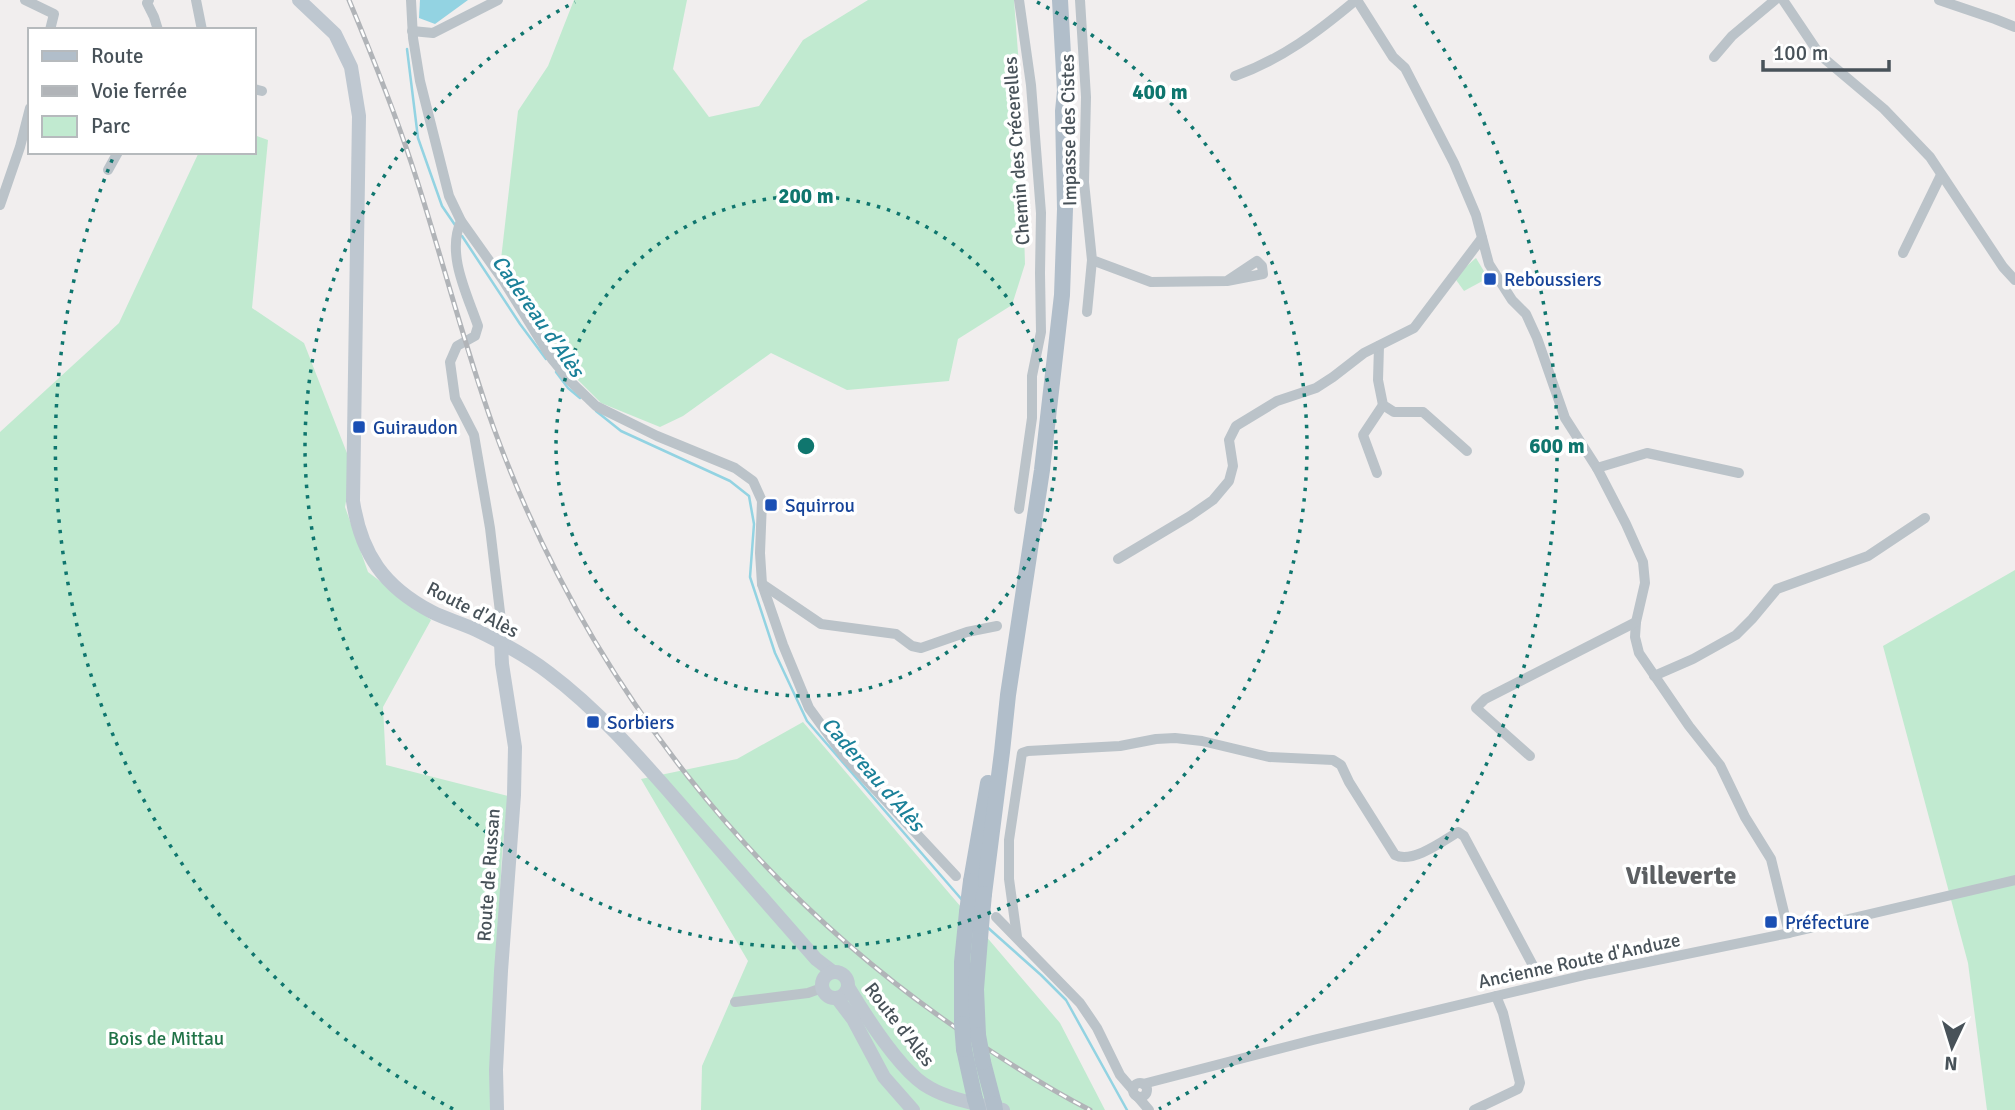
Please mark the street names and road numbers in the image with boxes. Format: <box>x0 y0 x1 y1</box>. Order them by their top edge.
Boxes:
street label: Impasse des Cistes <box>1056 54 1082 206</box>
street label: Chemin des Crécerelles <box>998 56 1036 246</box>
street label: Route d'Alès <box>422 576 523 643</box>
street label: Route de Russan <box>472 808 506 942</box>
street label: Ancienne Route d'Anduze <box>1476 928 1682 994</box>
street label: Route d'Alès <box>859 978 940 1071</box>

